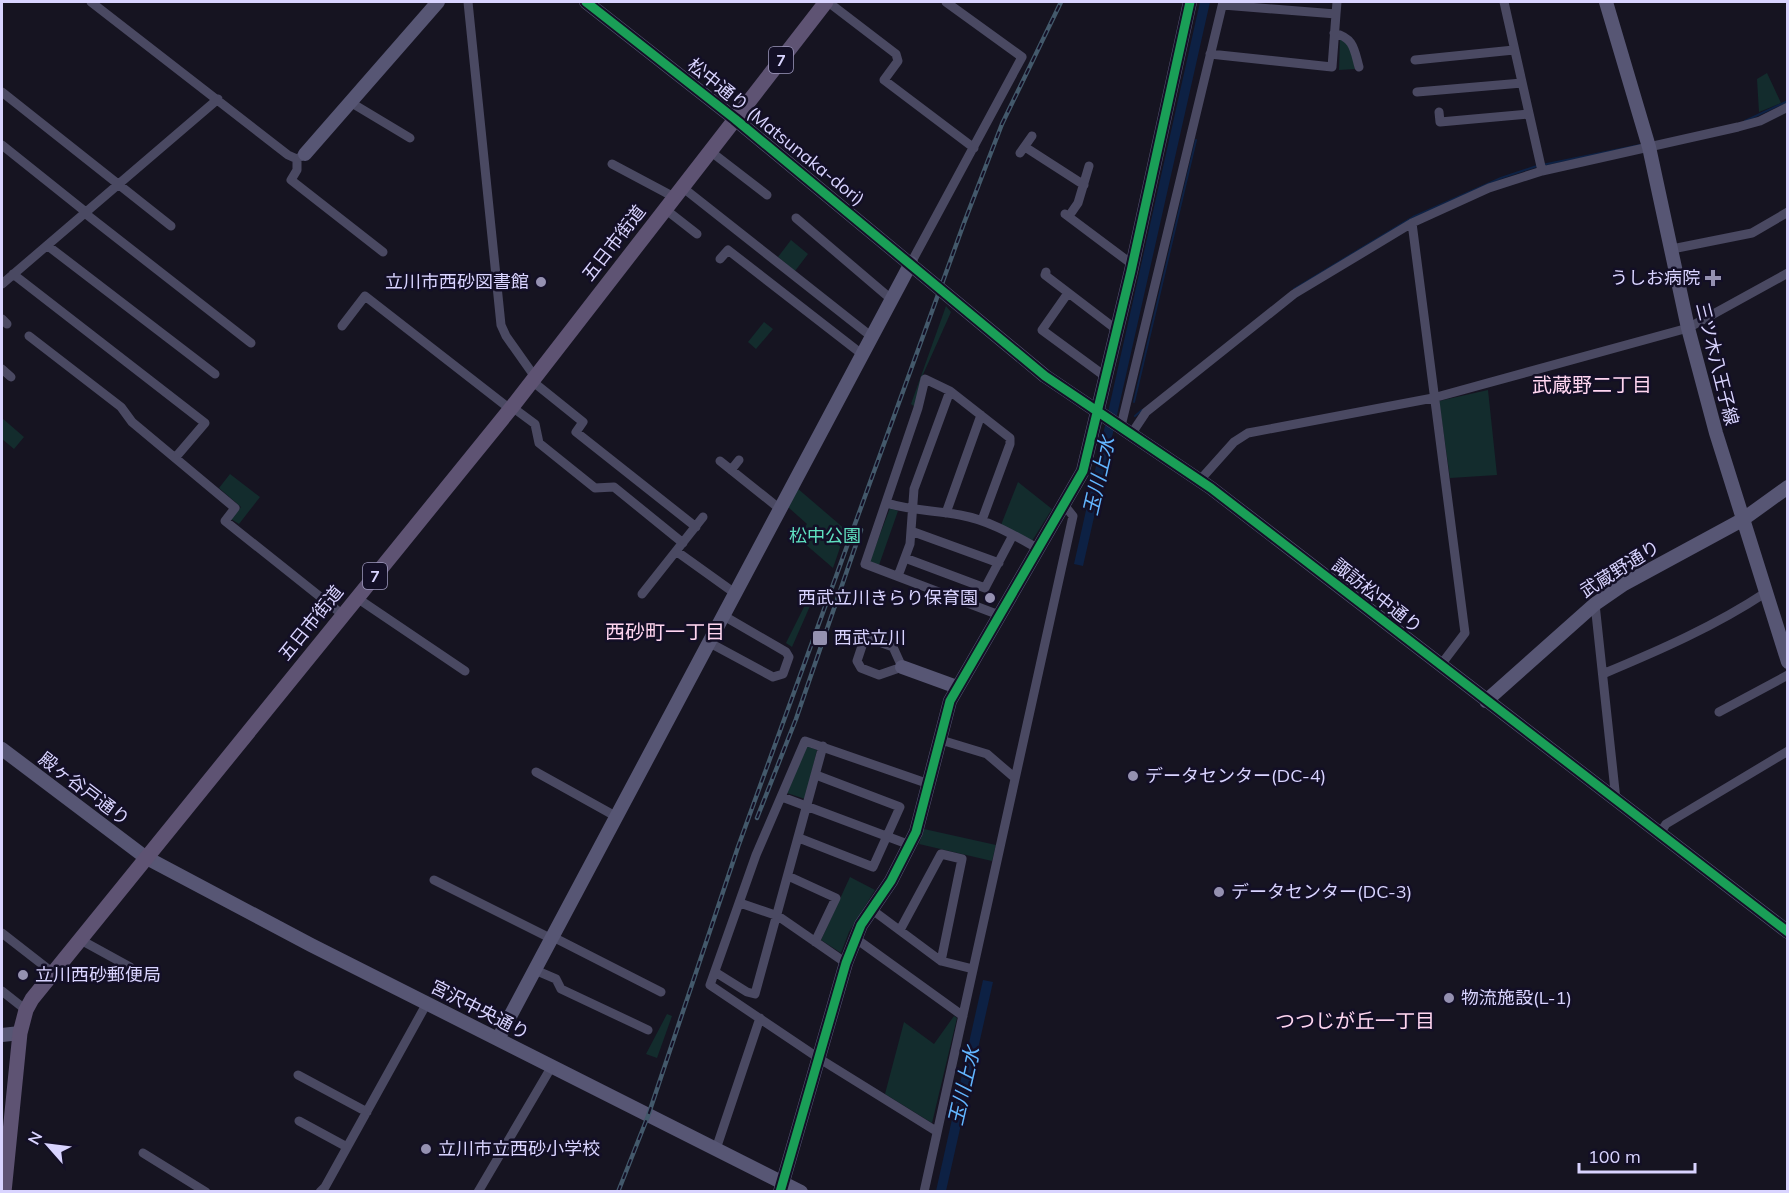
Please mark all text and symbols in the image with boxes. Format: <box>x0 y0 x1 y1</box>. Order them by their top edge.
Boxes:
road number: 7 <box>769 47 793 73</box>
street label: 松中通り (Matsunaka-dori) <box>683 53 870 210</box>
street label: 五日市街道 <box>577 200 650 285</box>
place label: うしお病院 <box>1610 266 1700 289</box>
marker: うしお病院 <box>1704 269 1722 287</box>
place label: 立川市西砂図書館 <box>385 270 529 293</box>
marker: 立川市西砂図書館 <box>534 275 548 289</box>
street label: 三ツ木八王子線 <box>1691 300 1744 428</box>
district label: 武蔵野二丁目 <box>1532 372 1652 397</box>
water label: 玉川上水 <box>1077 432 1120 518</box>
park label: 松中公園 <box>789 524 861 547</box>
street label: 武蔵野通り <box>1575 535 1664 602</box>
street label: 諏訪松中通り <box>1328 553 1427 638</box>
road number: 7 <box>363 563 387 589</box>
street label: 五日市街道 <box>273 580 348 665</box>
place label: 西武立川きらり保育園 <box>798 586 978 609</box>
marker: 西武立川きらり保育園 <box>983 591 997 605</box>
district label: 西砂町一丁目 <box>605 619 725 644</box>
place label: 西武立川 <box>834 626 906 649</box>
marker: 西武立川 <box>811 629 829 647</box>
street label: 殿ヶ谷戸通り <box>34 747 134 830</box>
place label: データセンター(DC-4) <box>1145 764 1326 787</box>
marker: データセンター(DC-4) <box>1126 769 1140 783</box>
place label: データセンター(DC-3) <box>1231 880 1412 903</box>
marker: データセンター(DC-3) <box>1212 885 1226 899</box>
place label: 立川西砂郵便局 <box>35 963 161 986</box>
marker: 立川西砂郵便局 <box>16 968 30 982</box>
street label: 宮沢中央通り <box>427 975 534 1044</box>
place label: 物流施設(L-1) <box>1461 986 1572 1009</box>
marker: 物流施設(L-1) <box>1442 991 1456 1005</box>
district label: つつじが丘一丁目 <box>1275 1008 1435 1033</box>
water label: 玉川上水 <box>942 1042 985 1128</box>
north arrow <box>18 1115 78 1175</box>
text: N <box>23 1128 46 1148</box>
scale bar <box>1579 1136 1694 1174</box>
place label: 立川市立西砂小学校 <box>438 1137 600 1160</box>
marker: 立川市立西砂小学校 <box>419 1142 433 1156</box>
text: 100 m <box>1588 1145 1641 1168</box>

